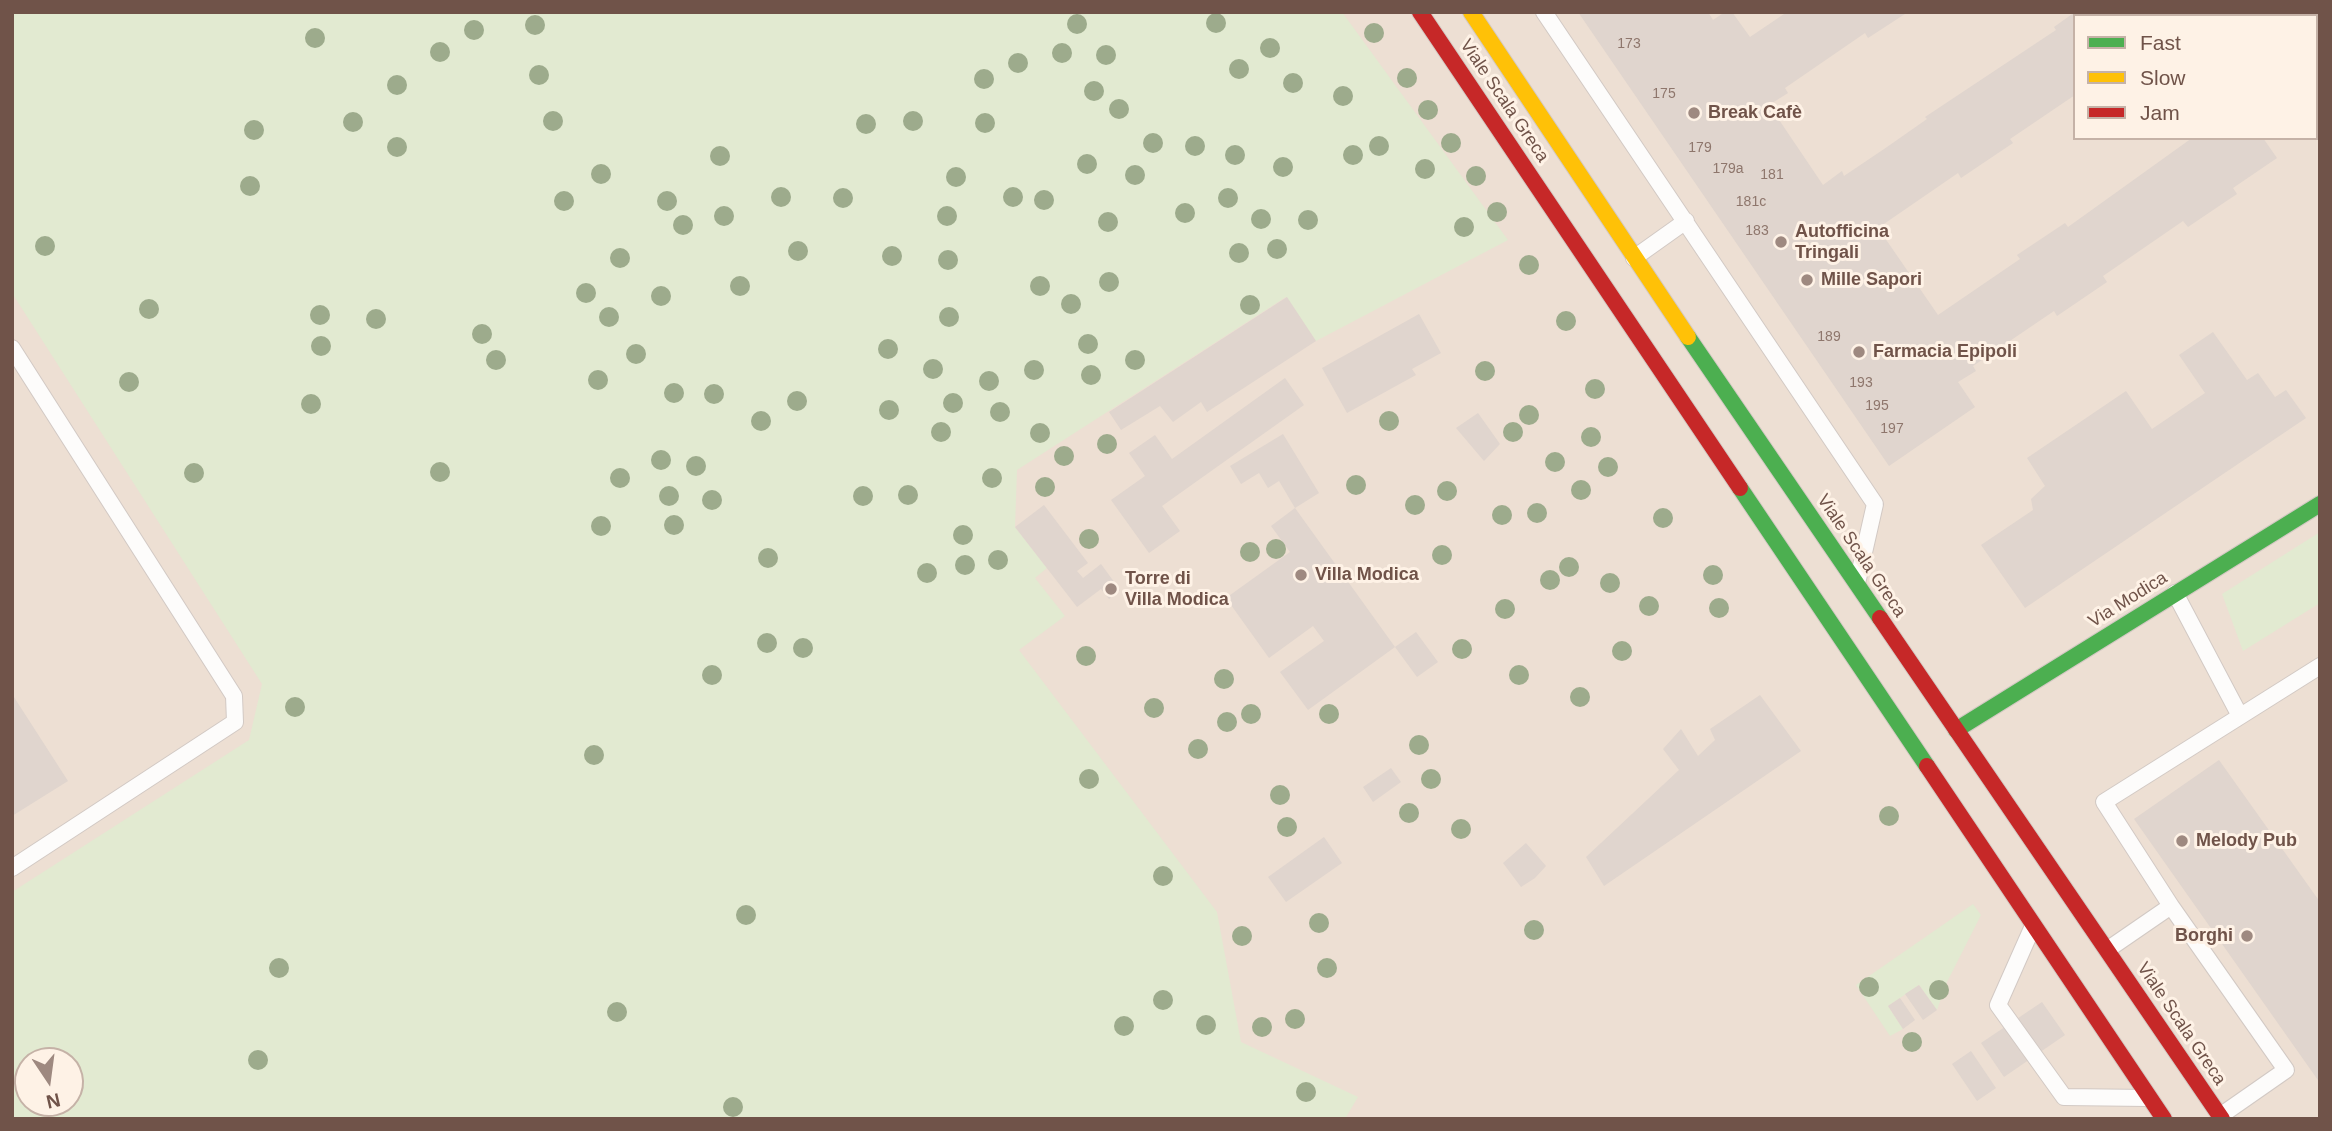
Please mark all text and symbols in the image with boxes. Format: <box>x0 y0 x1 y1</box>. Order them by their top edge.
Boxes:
legend <box>2073 14 2318 140</box>
text: Fast <box>2140 31 2181 54</box>
street label: Viale Scala Greca <box>1455 35 1553 167</box>
house number: 173 <box>1617 36 1641 52</box>
text: Slow <box>2140 66 2186 89</box>
house number: 175 <box>1652 86 1676 102</box>
text: Jam <box>2140 101 2180 124</box>
place label: Break Cafè <box>1708 102 1802 124</box>
marker: Break Cafè <box>1686 105 1702 121</box>
house number: 179 <box>1688 140 1712 156</box>
house number: 179a <box>1712 161 1744 177</box>
house number: 181 <box>1760 167 1784 183</box>
house number: 181c <box>1736 194 1766 210</box>
place label: Autofficina Tringali <box>1795 221 1889 264</box>
house number: 183 <box>1745 223 1769 239</box>
marker: Autofficina Tringali <box>1773 234 1789 250</box>
place label: Mille Sapori <box>1821 269 1922 291</box>
marker: Mille Sapori <box>1799 272 1815 288</box>
house number: 189 <box>1817 329 1841 345</box>
place label: Farmacia Epipoli <box>1873 341 2017 363</box>
marker: Farmacia Epipoli <box>1851 344 1867 360</box>
house number: 193 <box>1849 375 1873 391</box>
house number: 195 <box>1865 398 1889 414</box>
house number: 197 <box>1880 421 1904 437</box>
street label: Viale Scala Greca <box>1812 490 1910 622</box>
place label: Villa Modica <box>1315 564 1419 586</box>
marker: Villa Modica <box>1293 567 1309 583</box>
street label: Via Modica <box>2085 567 2171 633</box>
place label: Torre di Villa Modica <box>1125 568 1229 610</box>
marker: Torre di Villa Modica <box>1103 581 1119 597</box>
place label: Melody Pub <box>2196 830 2297 852</box>
marker: Melody Pub <box>2174 833 2190 849</box>
place label: Borghi <box>2175 925 2233 947</box>
marker: Borghi <box>2239 928 2255 944</box>
street label: Viale Scala Greca <box>2132 958 2230 1090</box>
north arrow <box>14 1047 84 1117</box>
text: N <box>44 1089 62 1113</box>

